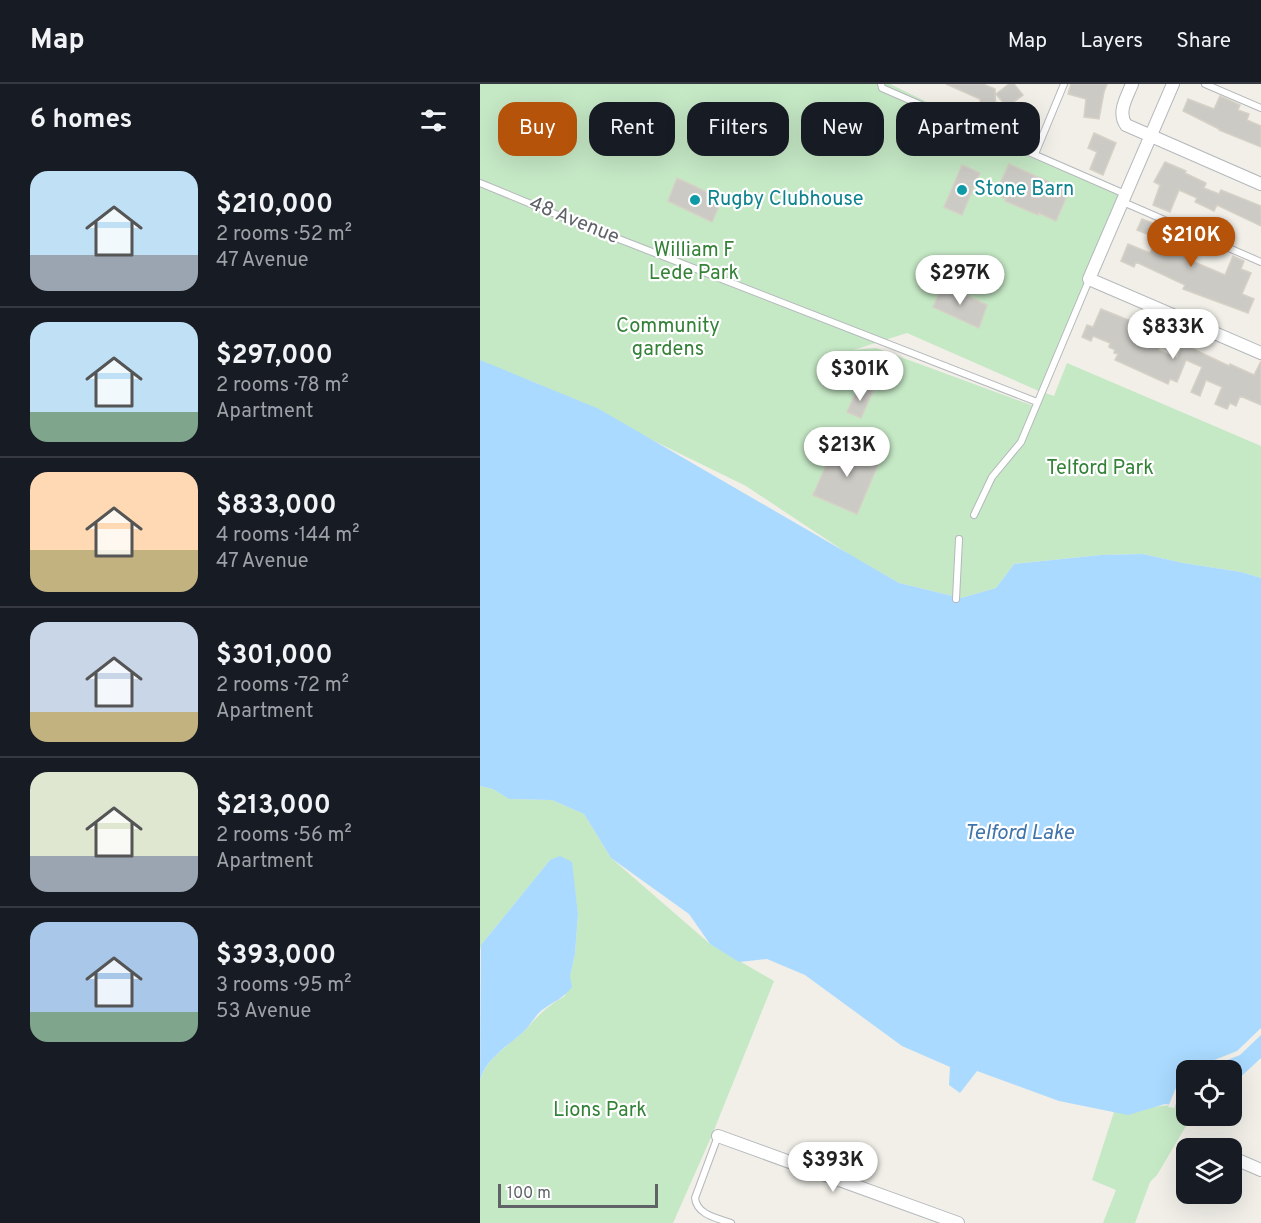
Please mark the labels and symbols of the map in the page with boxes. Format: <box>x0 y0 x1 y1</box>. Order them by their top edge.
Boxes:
place label: Stone Barn <box>974 177 1074 203</box>
marker: Stone Barn <box>955 183 969 197</box>
place label: Rugby Clubhouse <box>707 187 863 213</box>
street label: 48 Avenue <box>525 191 623 251</box>
marker: Rugby Clubhouse <box>688 193 702 207</box>
pin: $210K <box>1149 217 1233 268</box>
park label: William F Lede Park <box>649 238 739 287</box>
pin: $297K <box>918 255 1002 306</box>
pin: $833K <box>1131 309 1215 360</box>
park label: Community gardens <box>616 314 720 363</box>
pin: $301K <box>818 351 902 402</box>
pin: $213K <box>805 427 889 478</box>
park label: Telford Park <box>1046 456 1154 482</box>
water label: Telford Lake <box>964 820 1075 847</box>
park label: Lions Park <box>553 1098 647 1124</box>
pin: $393K <box>791 1142 875 1193</box>
scale bar <box>498 1181 658 1208</box>

